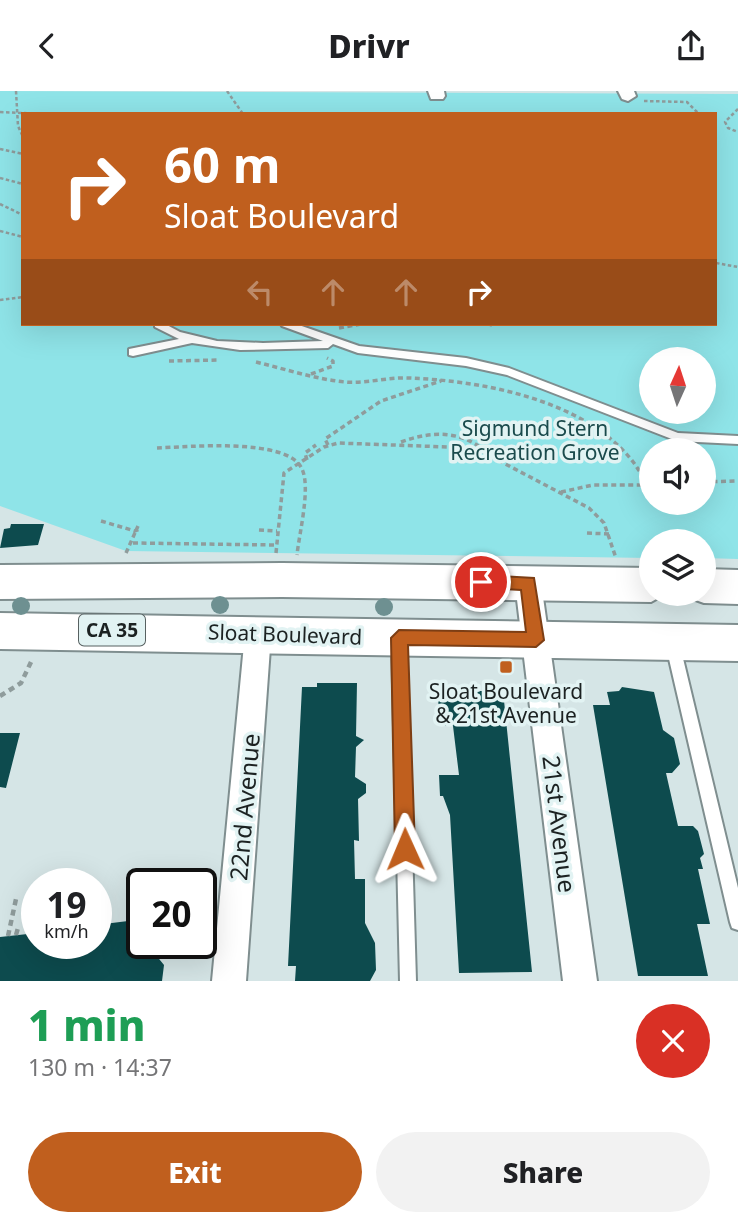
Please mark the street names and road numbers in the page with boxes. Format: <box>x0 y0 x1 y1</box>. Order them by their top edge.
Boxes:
road number: CA 35 <box>79 615 145 645</box>
street label: Sloat Boulevard <box>207 617 363 651</box>
street label: 22nd Avenue <box>221 732 267 882</box>
street label: 21st Avenue <box>535 753 585 895</box>

